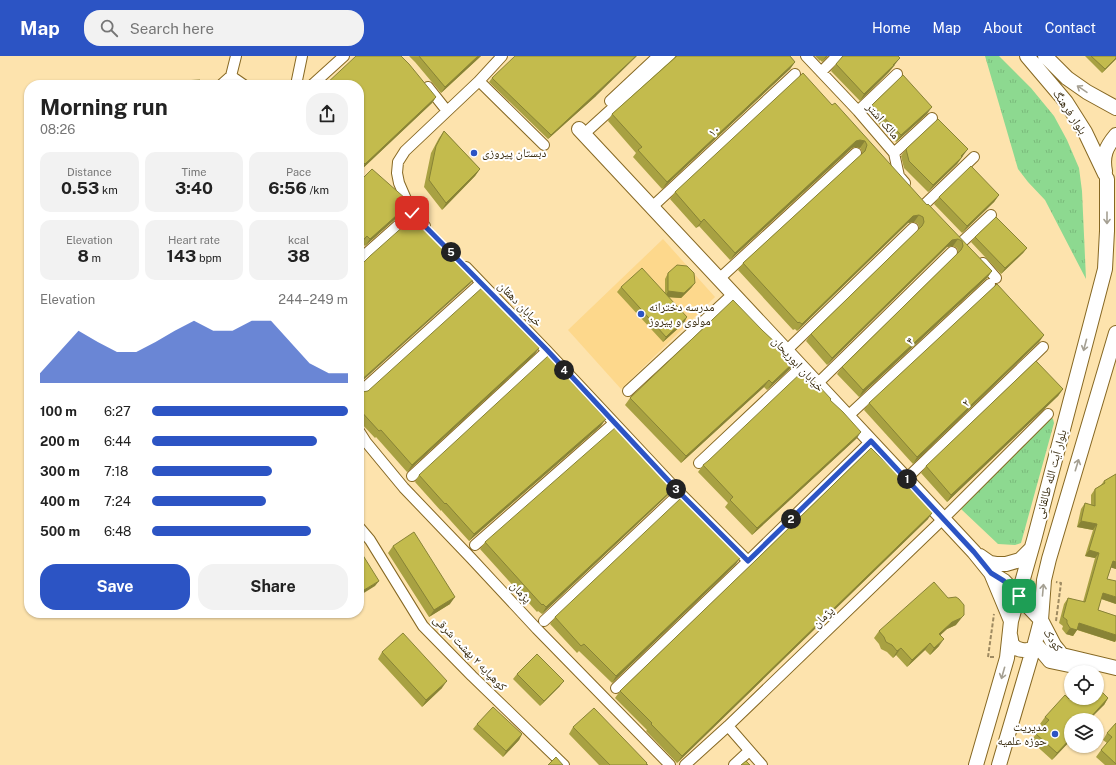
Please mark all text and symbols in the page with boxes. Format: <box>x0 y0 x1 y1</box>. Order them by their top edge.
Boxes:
search box <box>84 10 364 46</box>
text: Map <box>20 17 60 39</box>
icon: search <box>98 17 120 39</box>
text: Search here <box>130 20 214 37</box>
text: Home <box>872 20 911 36</box>
text: Map <box>933 20 961 36</box>
text: About <box>983 20 1023 36</box>
text: Contact <box>1045 20 1096 36</box>
one-way arrow <box>1076 84 1088 92</box>
street label: بلوار فرهنگ <box>1050 87 1090 137</box>
button: share <box>306 93 348 135</box>
text: Morning run <box>40 94 168 120</box>
street label: مالک اشتر <box>863 99 902 142</box>
text: 08:26 <box>40 122 75 137</box>
street label: ۱۰ <box>705 122 723 140</box>
place label: دبستان پیروزی <box>482 146 547 160</box>
marker: دبستان پیروزی <box>469 148 479 158</box>
text: Distance <box>67 166 112 178</box>
text: Time <box>181 166 207 178</box>
text: Pace <box>286 166 311 178</box>
text: 0.53 <box>61 178 99 198</box>
text: 3:40 <box>175 178 213 198</box>
text: 6:56 <box>268 178 307 198</box>
text: km <box>99 184 118 196</box>
text: /km <box>307 184 329 196</box>
pin <box>395 196 429 230</box>
icon: check <box>401 202 423 224</box>
one-way arrow <box>1103 211 1111 224</box>
text: Elevation <box>66 234 113 246</box>
text: Heart rate <box>168 234 220 246</box>
text: kcal <box>288 234 309 246</box>
pin: 5 <box>441 242 461 262</box>
text: 8 <box>78 246 89 266</box>
text: 143 <box>166 246 196 266</box>
text: 38 <box>287 246 310 266</box>
text: 5 <box>447 246 455 258</box>
text: m <box>89 252 101 264</box>
text: bpm <box>196 252 222 264</box>
street label: خیابان دهقان <box>495 279 545 330</box>
text: Elevation <box>40 292 95 307</box>
text: 244–249 m <box>278 292 348 307</box>
place label: مدرسه دخترانه مولوی و پیروز <box>648 300 714 328</box>
marker: مدرسه دخترانه مولوی و پیروز <box>636 309 646 319</box>
street label: خیابان ابوریحان <box>769 334 827 395</box>
street label: ۴ <box>903 334 917 348</box>
one-way arrow <box>1081 339 1088 352</box>
pin: 4 <box>554 360 574 380</box>
text: 4 <box>560 364 568 376</box>
street label: ۲ <box>959 396 973 410</box>
text: 100 m <box>40 404 77 419</box>
text: 6:27 <box>104 404 131 419</box>
street label: بلوار آیت الله طالقانی <box>1032 428 1070 520</box>
text: 200 m <box>40 434 80 449</box>
text: 6:44 <box>104 434 131 449</box>
one-way arrow <box>1074 459 1081 472</box>
text: 300 m <box>40 464 80 479</box>
text: 7:18 <box>104 464 128 479</box>
pin: 1 <box>897 469 917 489</box>
text: 1 <box>905 473 909 485</box>
pin: 3 <box>666 479 686 499</box>
text: 3 <box>672 483 680 495</box>
text: 400 m <box>40 494 80 509</box>
text: 7:24 <box>104 494 131 509</box>
pin: 2 <box>781 509 801 529</box>
text: 2 <box>788 513 795 525</box>
text: 500 m <box>40 524 80 539</box>
text: 6:48 <box>104 524 132 539</box>
button: Save <box>40 564 190 610</box>
button: Share <box>198 564 348 610</box>
street label: پژمان <box>507 578 535 606</box>
pin <box>1002 579 1036 613</box>
one-way arrow <box>1039 584 1047 597</box>
icon: arrive <box>1008 585 1030 607</box>
street label: پژمان <box>809 603 837 631</box>
street label: کوهپایه ۲ بهشت شرقی <box>430 612 510 694</box>
street label: کودک <box>1041 626 1065 654</box>
map controls <box>1064 665 1104 753</box>
button: locate <box>1064 665 1104 705</box>
one-way arrow <box>999 666 1006 679</box>
button: layers <box>1064 713 1104 753</box>
place label: مدیریت حوزه علمیه <box>998 720 1047 748</box>
marker: مدیریت حوزه علمیه <box>1050 729 1060 739</box>

